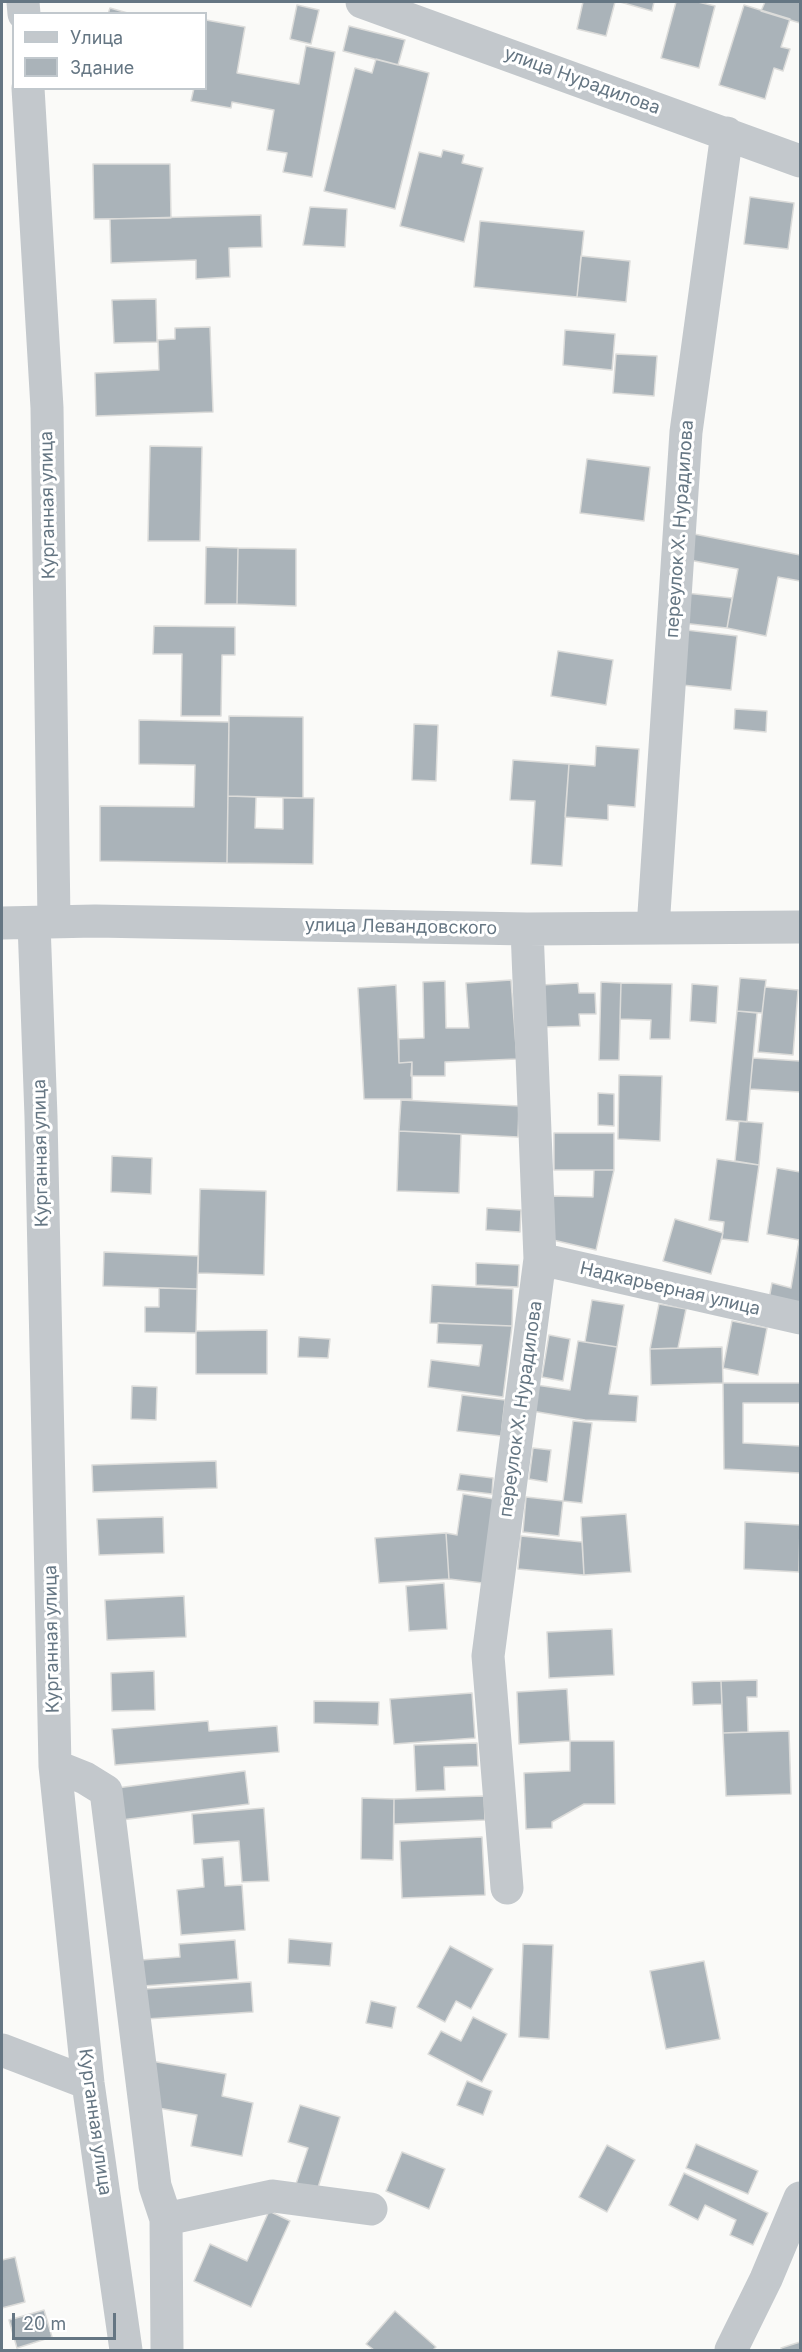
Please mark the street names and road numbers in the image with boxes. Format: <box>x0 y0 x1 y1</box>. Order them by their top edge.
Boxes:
street label: улица Нурадилова <box>501 43 663 119</box>
street label: переулок Х. Нурадилова <box>662 419 698 639</box>
street label: Курганная улица <box>36 431 60 579</box>
street label: улица Левандовского <box>305 915 497 939</box>
street label: Курганная улица <box>29 1079 53 1227</box>
street label: Надкарьерная улица <box>578 1258 762 1320</box>
street label: переулок Х. Нурадилова <box>495 1299 547 1519</box>
street label: Курганная улица <box>40 1565 64 1713</box>
street label: Курганная улица <box>74 2047 116 2197</box>

